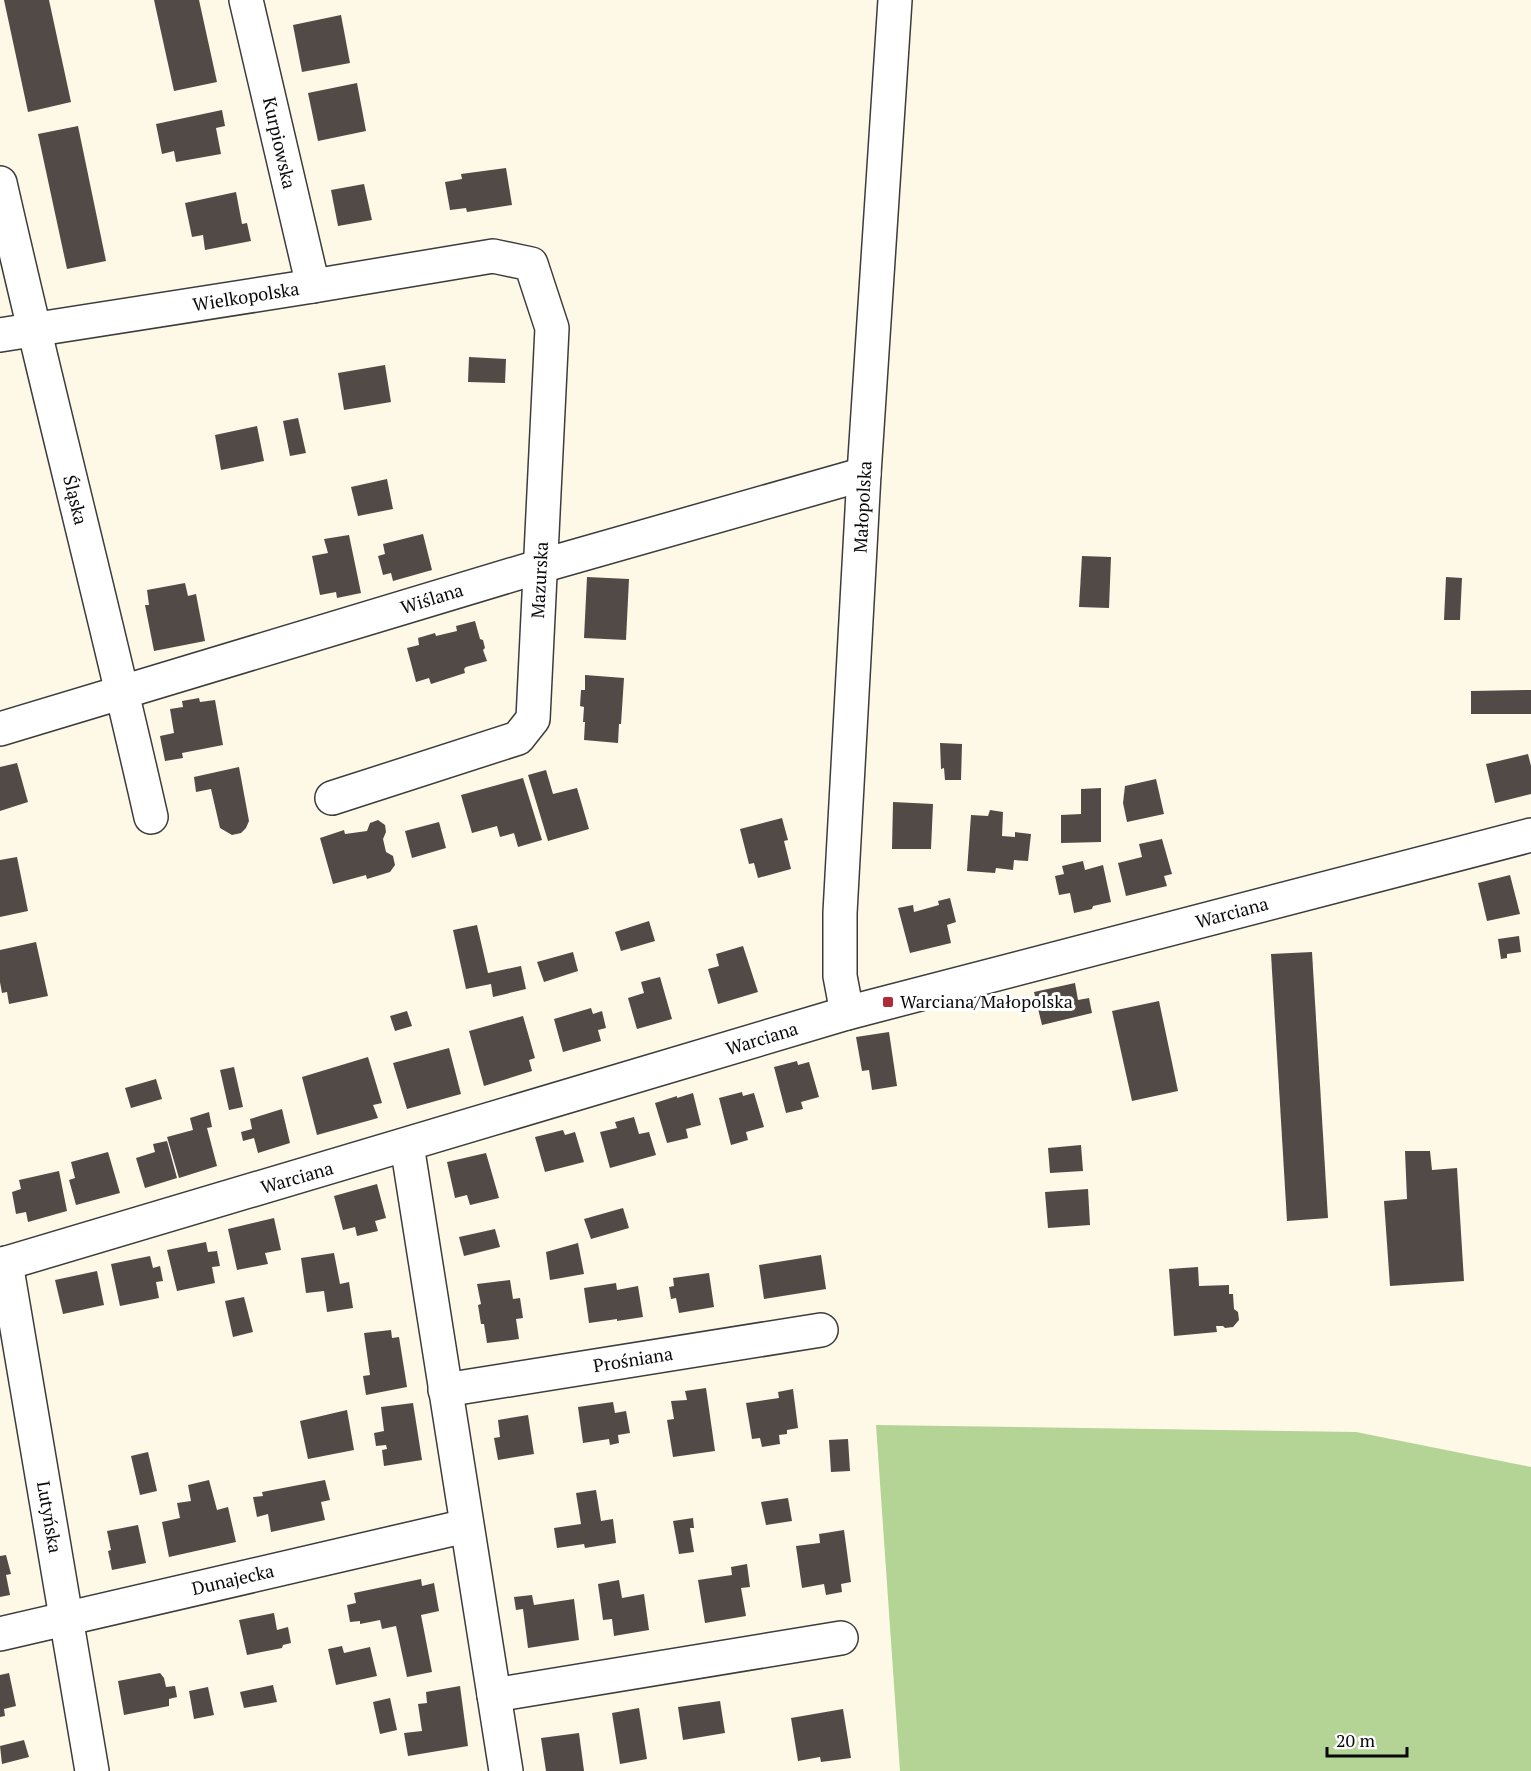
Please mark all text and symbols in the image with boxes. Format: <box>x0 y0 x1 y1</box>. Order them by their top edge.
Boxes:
street label: Kurpiowska <box>258 95 302 191</box>
street label: Wielkopolska <box>191 276 301 316</box>
street label: Małopolska <box>848 460 876 554</box>
street label: Śląska <box>58 472 94 527</box>
street label: Mazurska <box>525 541 553 619</box>
street label: Wiślana <box>397 577 466 619</box>
street label: Warciana <box>1193 891 1271 933</box>
place label: Warciana/Małopolska <box>900 989 1073 1013</box>
marker: Warciana/Małopolska <box>881 995 895 1009</box>
street label: Warciana <box>723 1016 801 1060</box>
street label: Warciana <box>258 1155 336 1199</box>
street label: Prośniana <box>591 1341 674 1377</box>
street label: Lutyńska <box>32 1479 68 1555</box>
street label: Dunajecka <box>189 1558 276 1600</box>
scale bar <box>1327 1720 1406 1758</box>
text: 20 m <box>1336 1728 1376 1752</box>

